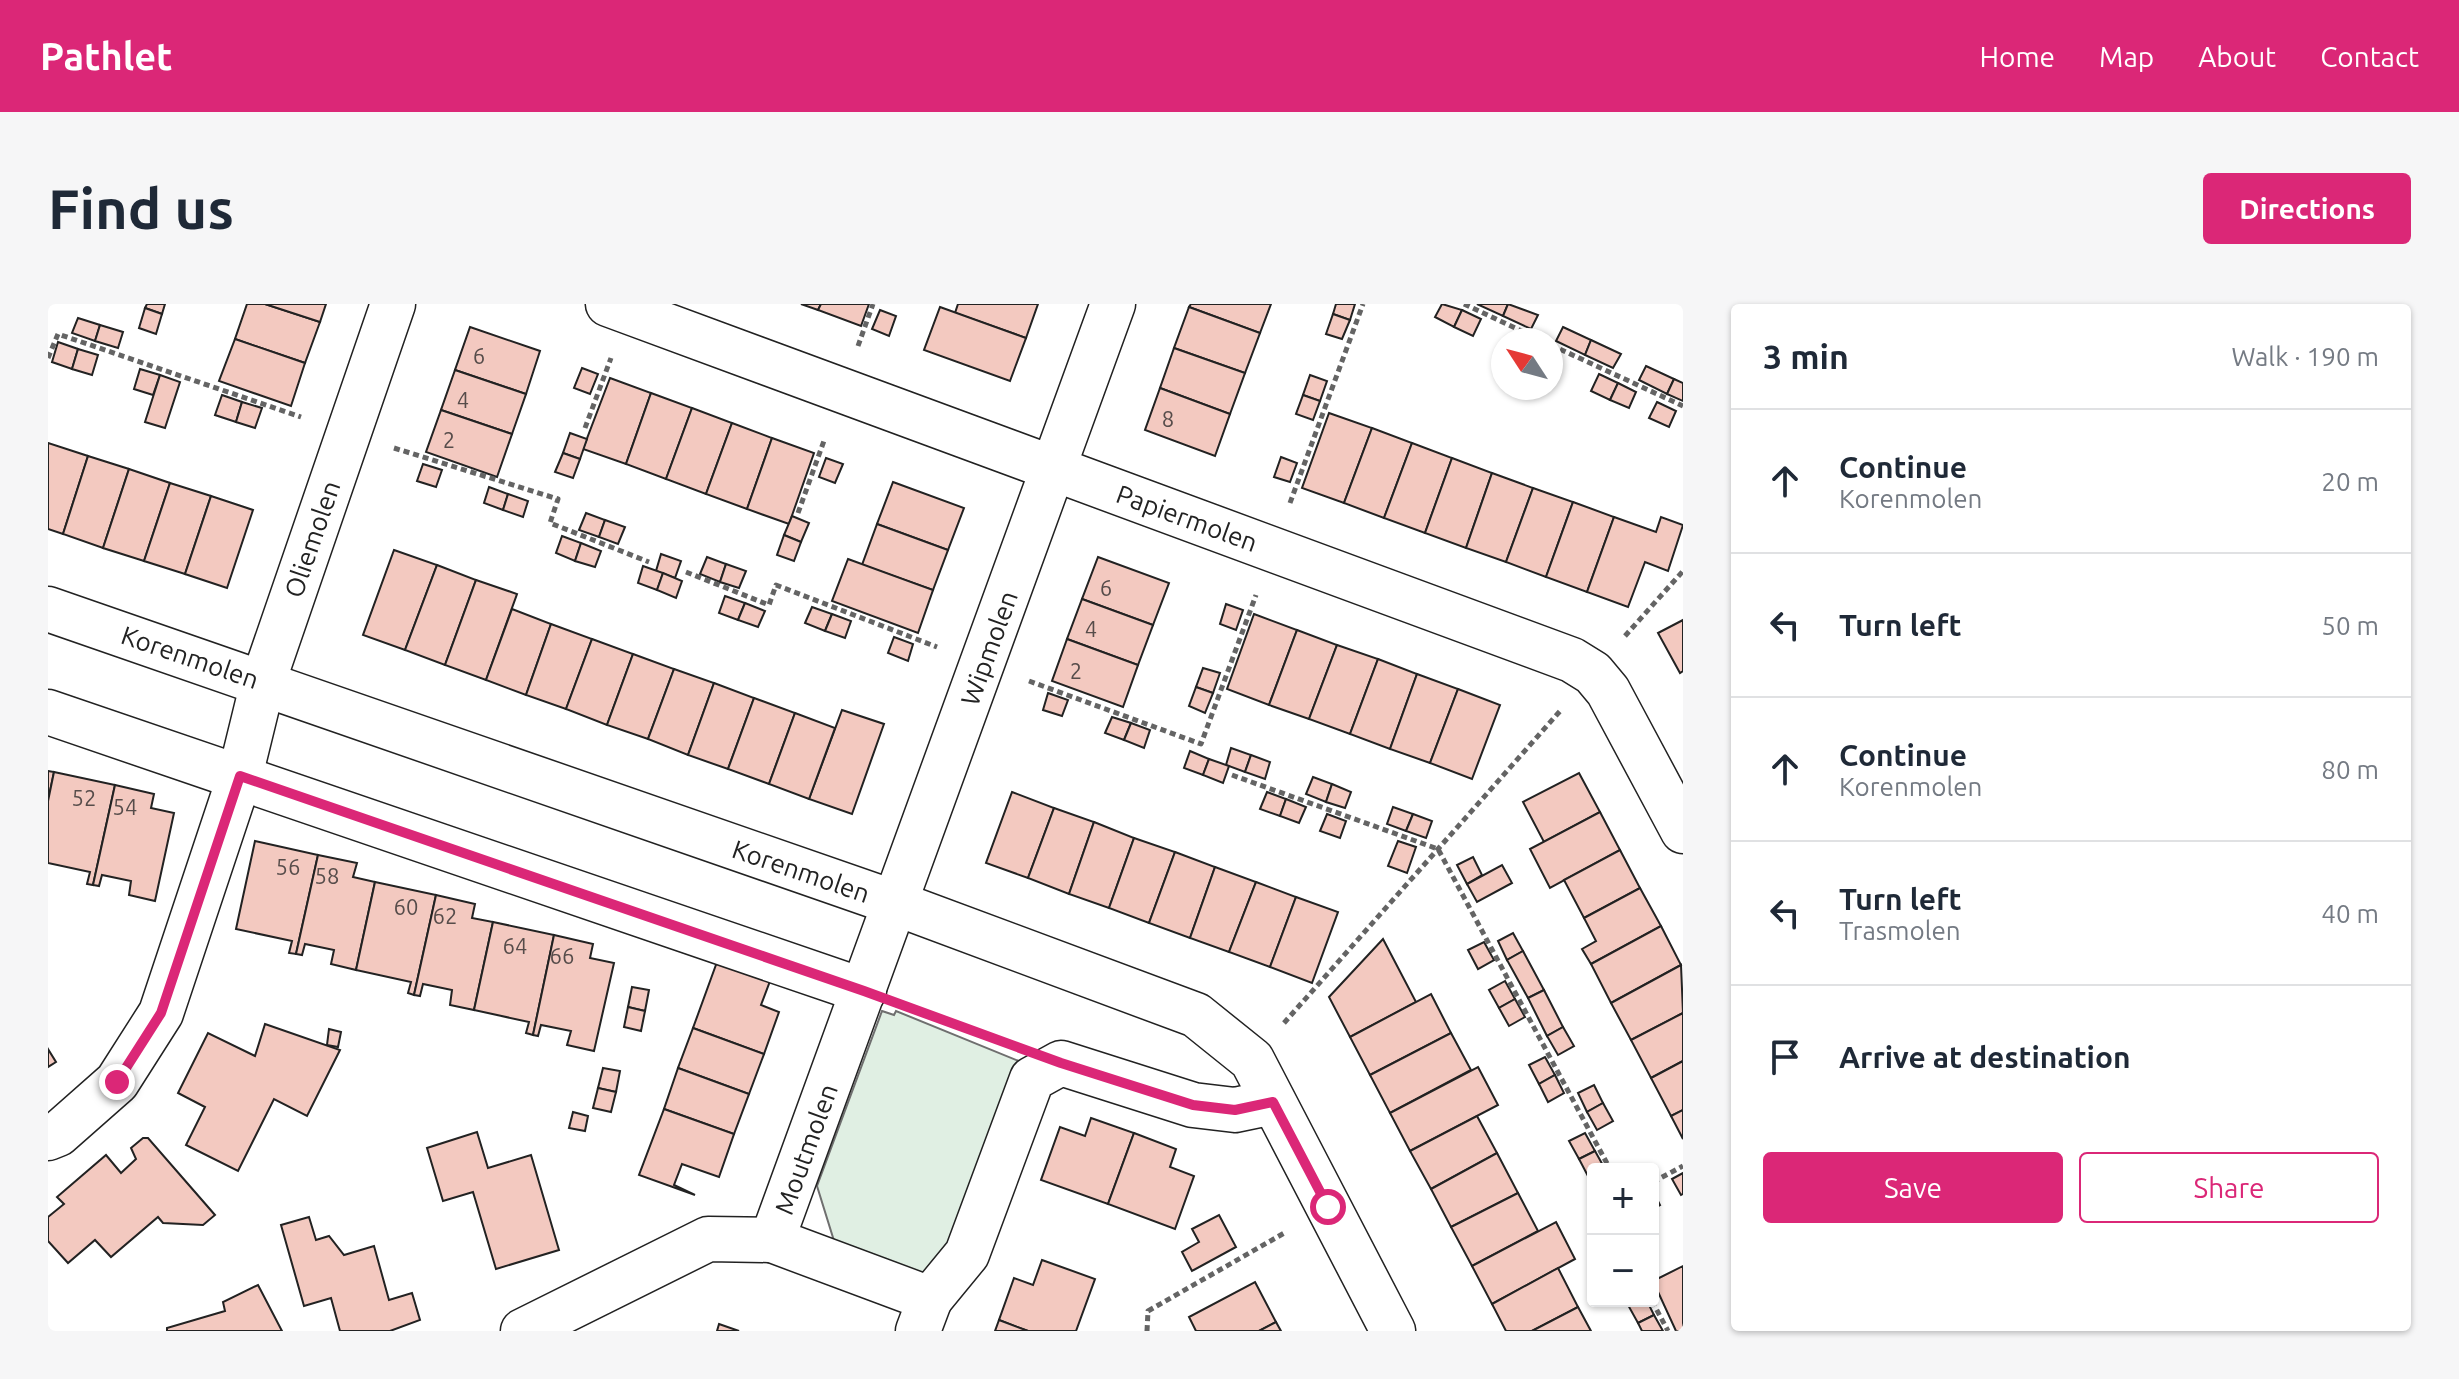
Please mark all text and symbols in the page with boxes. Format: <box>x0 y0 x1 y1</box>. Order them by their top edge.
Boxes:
text: Pathlet <box>40 35 172 77</box>
text: Home <box>1980 41 2055 72</box>
text: Map <box>2099 41 2154 72</box>
text: About <box>2198 41 2276 72</box>
text: Contact <box>2320 41 2419 72</box>
button: Directions <box>2203 173 2411 244</box>
text: Find us <box>48 177 234 240</box>
north arrow <box>1491 328 1563 400</box>
text: 3 min <box>1763 337 1849 375</box>
text: Walk · 190 m <box>2231 342 2379 371</box>
house number: 6 <box>473 343 485 368</box>
house number: 4 <box>457 387 469 412</box>
house number: 8 <box>1162 406 1174 431</box>
house number: 2 <box>443 427 455 452</box>
text: Continue <box>1839 450 1967 484</box>
icon: ahead <box>1763 459 1807 503</box>
text: 20 m <box>2321 467 2379 496</box>
street label: Oliemolen <box>279 477 345 601</box>
street label: Papiermolen <box>1112 479 1262 557</box>
text: Korenmolen <box>1839 484 1982 513</box>
house number: 6 <box>1100 575 1112 600</box>
street label: Wipmolen <box>955 587 1023 709</box>
icon: left <box>1763 603 1807 647</box>
text: Turn left <box>1839 608 1961 642</box>
text: 50 m <box>2321 611 2379 640</box>
house number: 4 <box>1085 616 1097 641</box>
street label: Korenmolen <box>117 620 263 694</box>
house number: 2 <box>1070 658 1082 683</box>
text: Continue <box>1839 738 1967 772</box>
icon: ahead <box>1763 747 1807 791</box>
text: 80 m <box>2321 755 2379 784</box>
text: Korenmolen <box>1839 772 1982 801</box>
house number: 52 <box>72 785 96 810</box>
house number: 54 <box>113 794 137 819</box>
street label: Korenmolen <box>728 834 874 908</box>
house number: 56 <box>276 854 300 879</box>
house number: 58 <box>315 863 339 888</box>
text: Turn left <box>1839 882 1961 916</box>
icon: left <box>1763 891 1807 935</box>
house number: 60 <box>394 894 418 919</box>
text: 40 m <box>2321 899 2379 928</box>
house number: 62 <box>433 903 457 928</box>
text: Trasmolen <box>1839 916 1961 945</box>
house number: 64 <box>503 933 527 958</box>
house number: 66 <box>550 943 574 968</box>
icon: arrive <box>1763 1035 1807 1079</box>
text: Arrive at destination <box>1839 1040 2131 1074</box>
route end <box>99 1064 135 1100</box>
street label: Moutmolen <box>769 1080 843 1218</box>
button: Save <box>1763 1152 2063 1223</box>
button: Share <box>2079 1152 2379 1223</box>
map controls <box>1587 1163 1659 1307</box>
button: + <box>1587 1163 1659 1235</box>
route start <box>1310 1189 1346 1225</box>
button: − <box>1587 1235 1659 1307</box>

